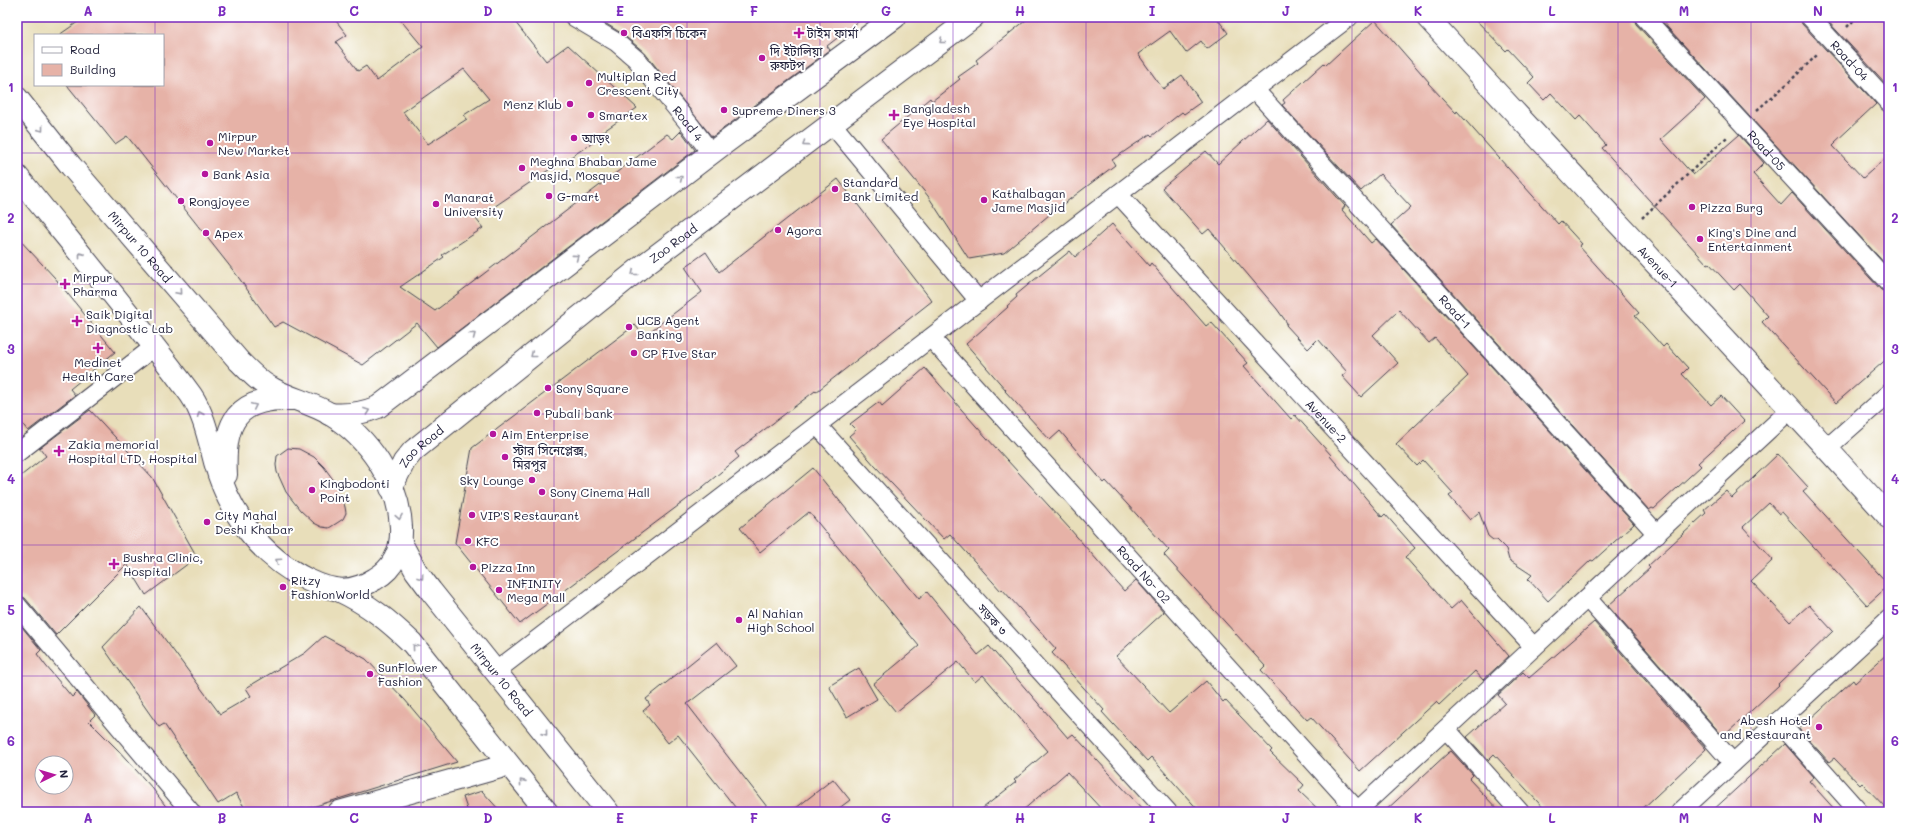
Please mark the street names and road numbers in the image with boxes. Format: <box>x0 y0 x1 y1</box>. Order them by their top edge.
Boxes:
street label: Road-04 <box>1827 37 1873 84</box>
street label: Road 4 <box>669 102 707 144</box>
street label: Road-05 <box>1744 127 1789 174</box>
street label: Mirpur 10 Road <box>105 207 176 286</box>
street label: Zoo Road <box>646 220 700 267</box>
street label: Avenue-1 <box>1635 242 1682 291</box>
street label: Road-1 <box>1436 291 1475 332</box>
street label: Avenue-2 <box>1302 396 1350 446</box>
street label: Zoo Road <box>395 421 447 470</box>
street label: Road No- 02 <box>1114 542 1174 606</box>
street label: সড়ক ৩ <box>974 599 1011 638</box>
street label: Mirpur 10 Road <box>468 639 536 720</box>

